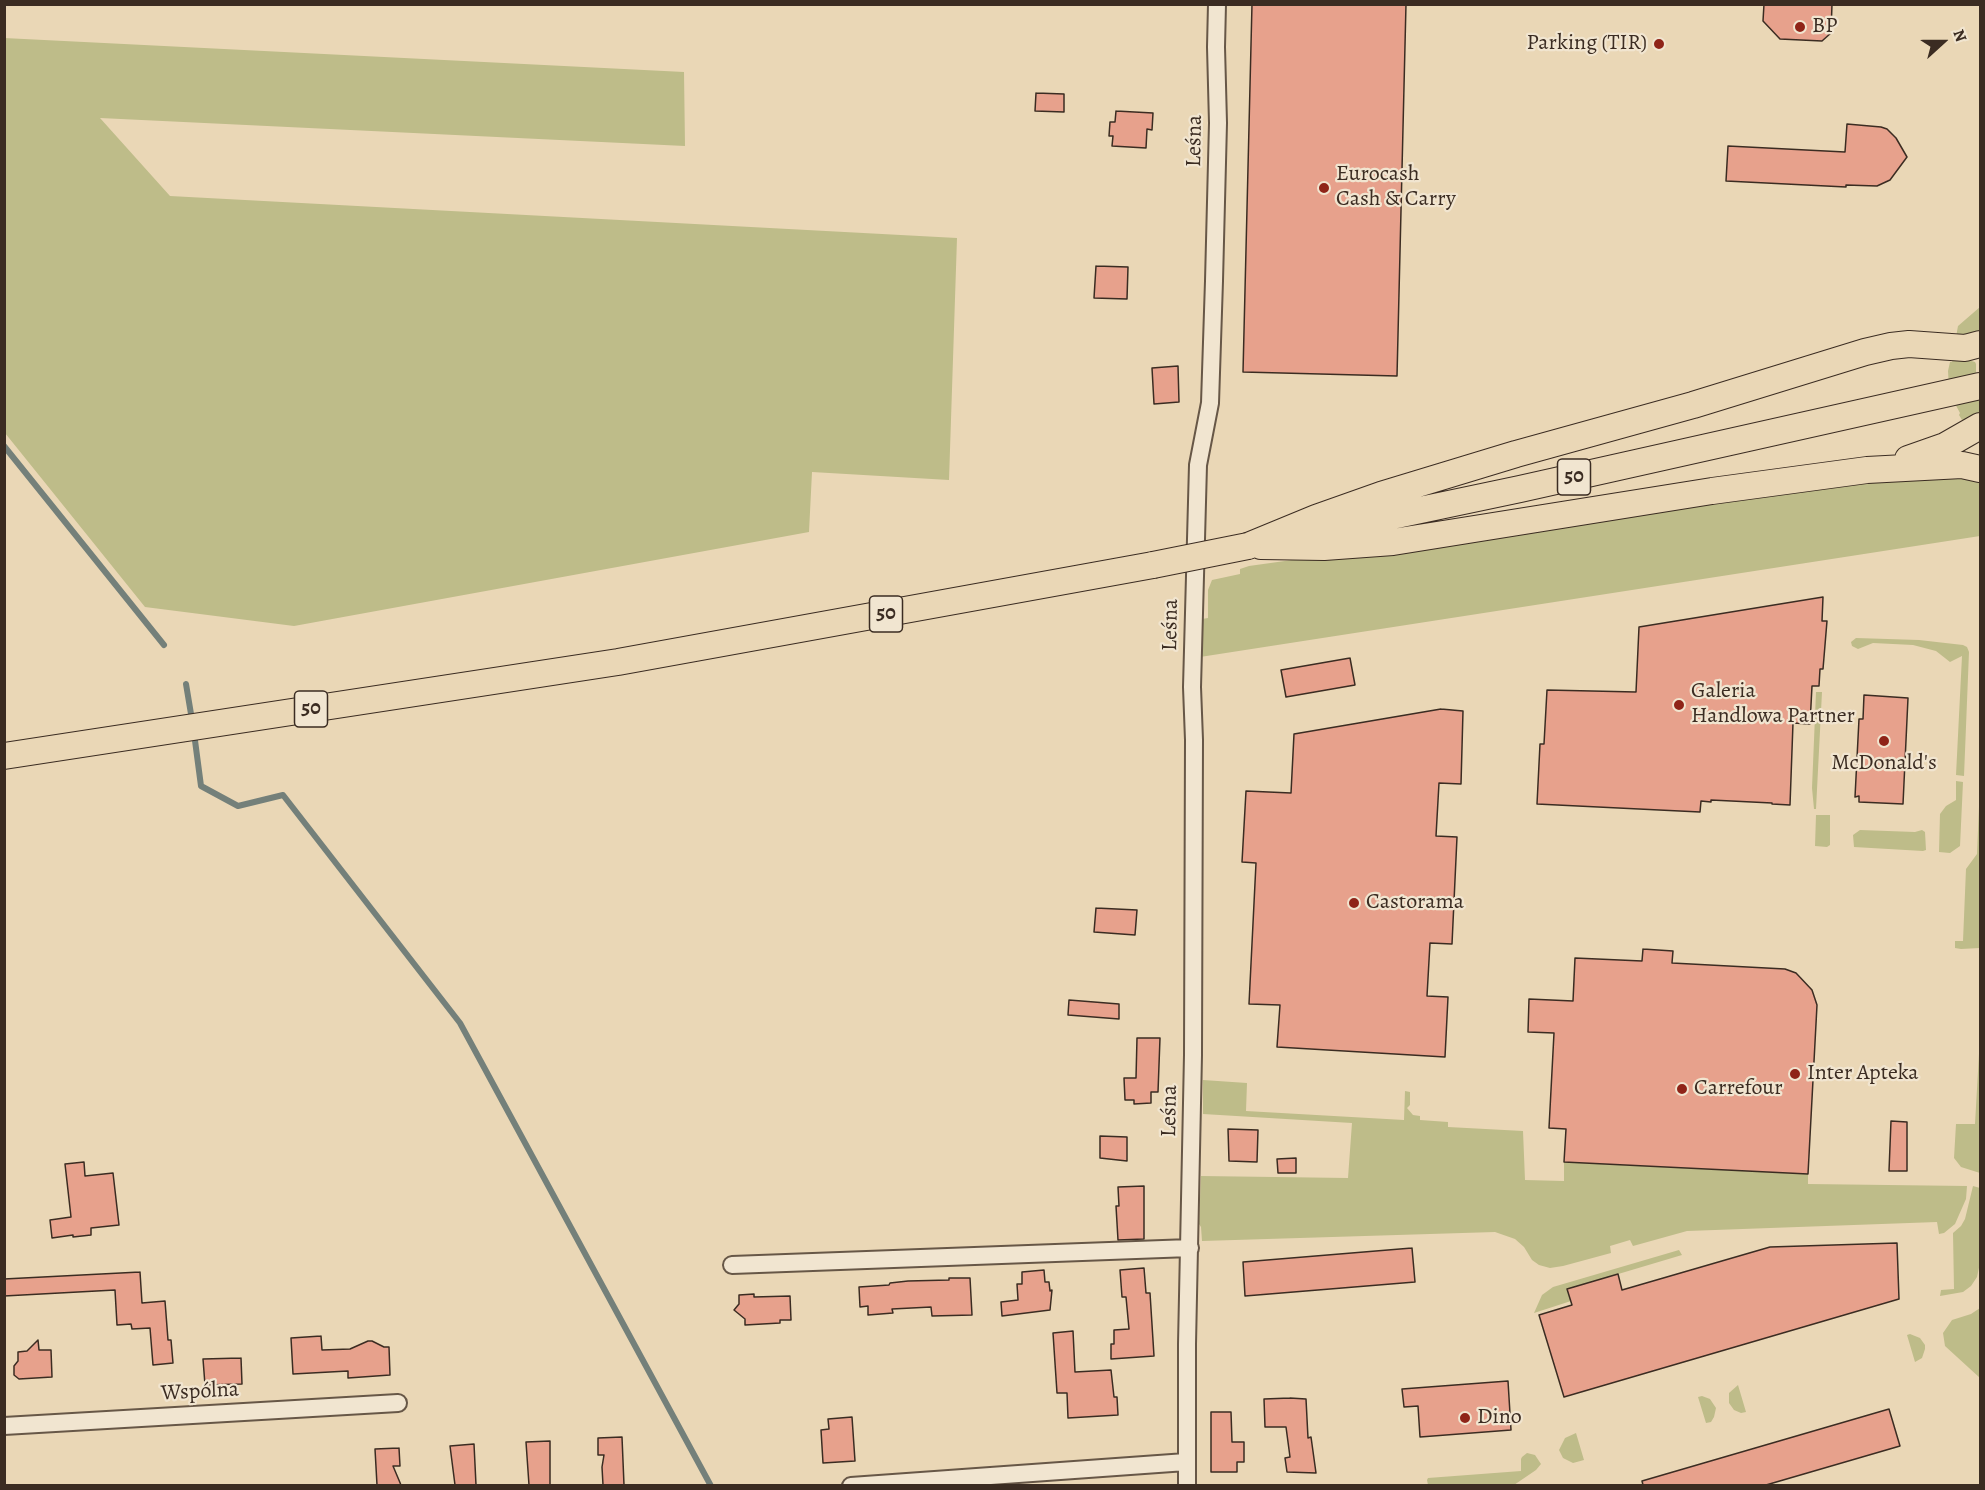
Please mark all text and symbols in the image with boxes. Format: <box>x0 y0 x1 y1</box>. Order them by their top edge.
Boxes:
north arrow <box>1913 12 1973 72</box>
place label: BP <box>1812 14 1837 40</box>
marker: BP <box>1793 20 1807 34</box>
text: N <box>1947 26 1972 45</box>
place label: Parking (TIR) <box>1527 31 1647 57</box>
marker: Parking (TIR) <box>1652 37 1666 51</box>
street label: Leśna <box>1181 115 1209 167</box>
place label: Eurocash Cash & Carry <box>1336 162 1456 214</box>
marker: Eurocash Cash & Carry <box>1317 181 1331 195</box>
road number: 50 <box>1558 459 1590 495</box>
road number: 50 <box>870 596 902 632</box>
street label: Leśna <box>1157 599 1185 651</box>
place label: Galeria Handlowa Partner <box>1691 679 1855 730</box>
road number: 50 <box>294 691 328 727</box>
marker: Galeria Handlowa Partner <box>1672 698 1686 712</box>
marker: McDonald's <box>1877 734 1891 748</box>
place label: McDonald's <box>1831 751 1937 777</box>
place label: Castorama <box>1366 890 1464 916</box>
marker: Castorama <box>1347 896 1361 910</box>
place label: Inter Apteka <box>1807 1061 1919 1087</box>
marker: Inter Apteka <box>1788 1067 1802 1081</box>
place label: Carrefour <box>1694 1076 1783 1102</box>
marker: Carrefour <box>1675 1082 1689 1096</box>
street label: Leśna <box>1156 1085 1184 1137</box>
street label: Wspólna <box>160 1377 240 1407</box>
place label: Dino <box>1477 1405 1522 1431</box>
marker: Dino <box>1458 1411 1472 1425</box>

